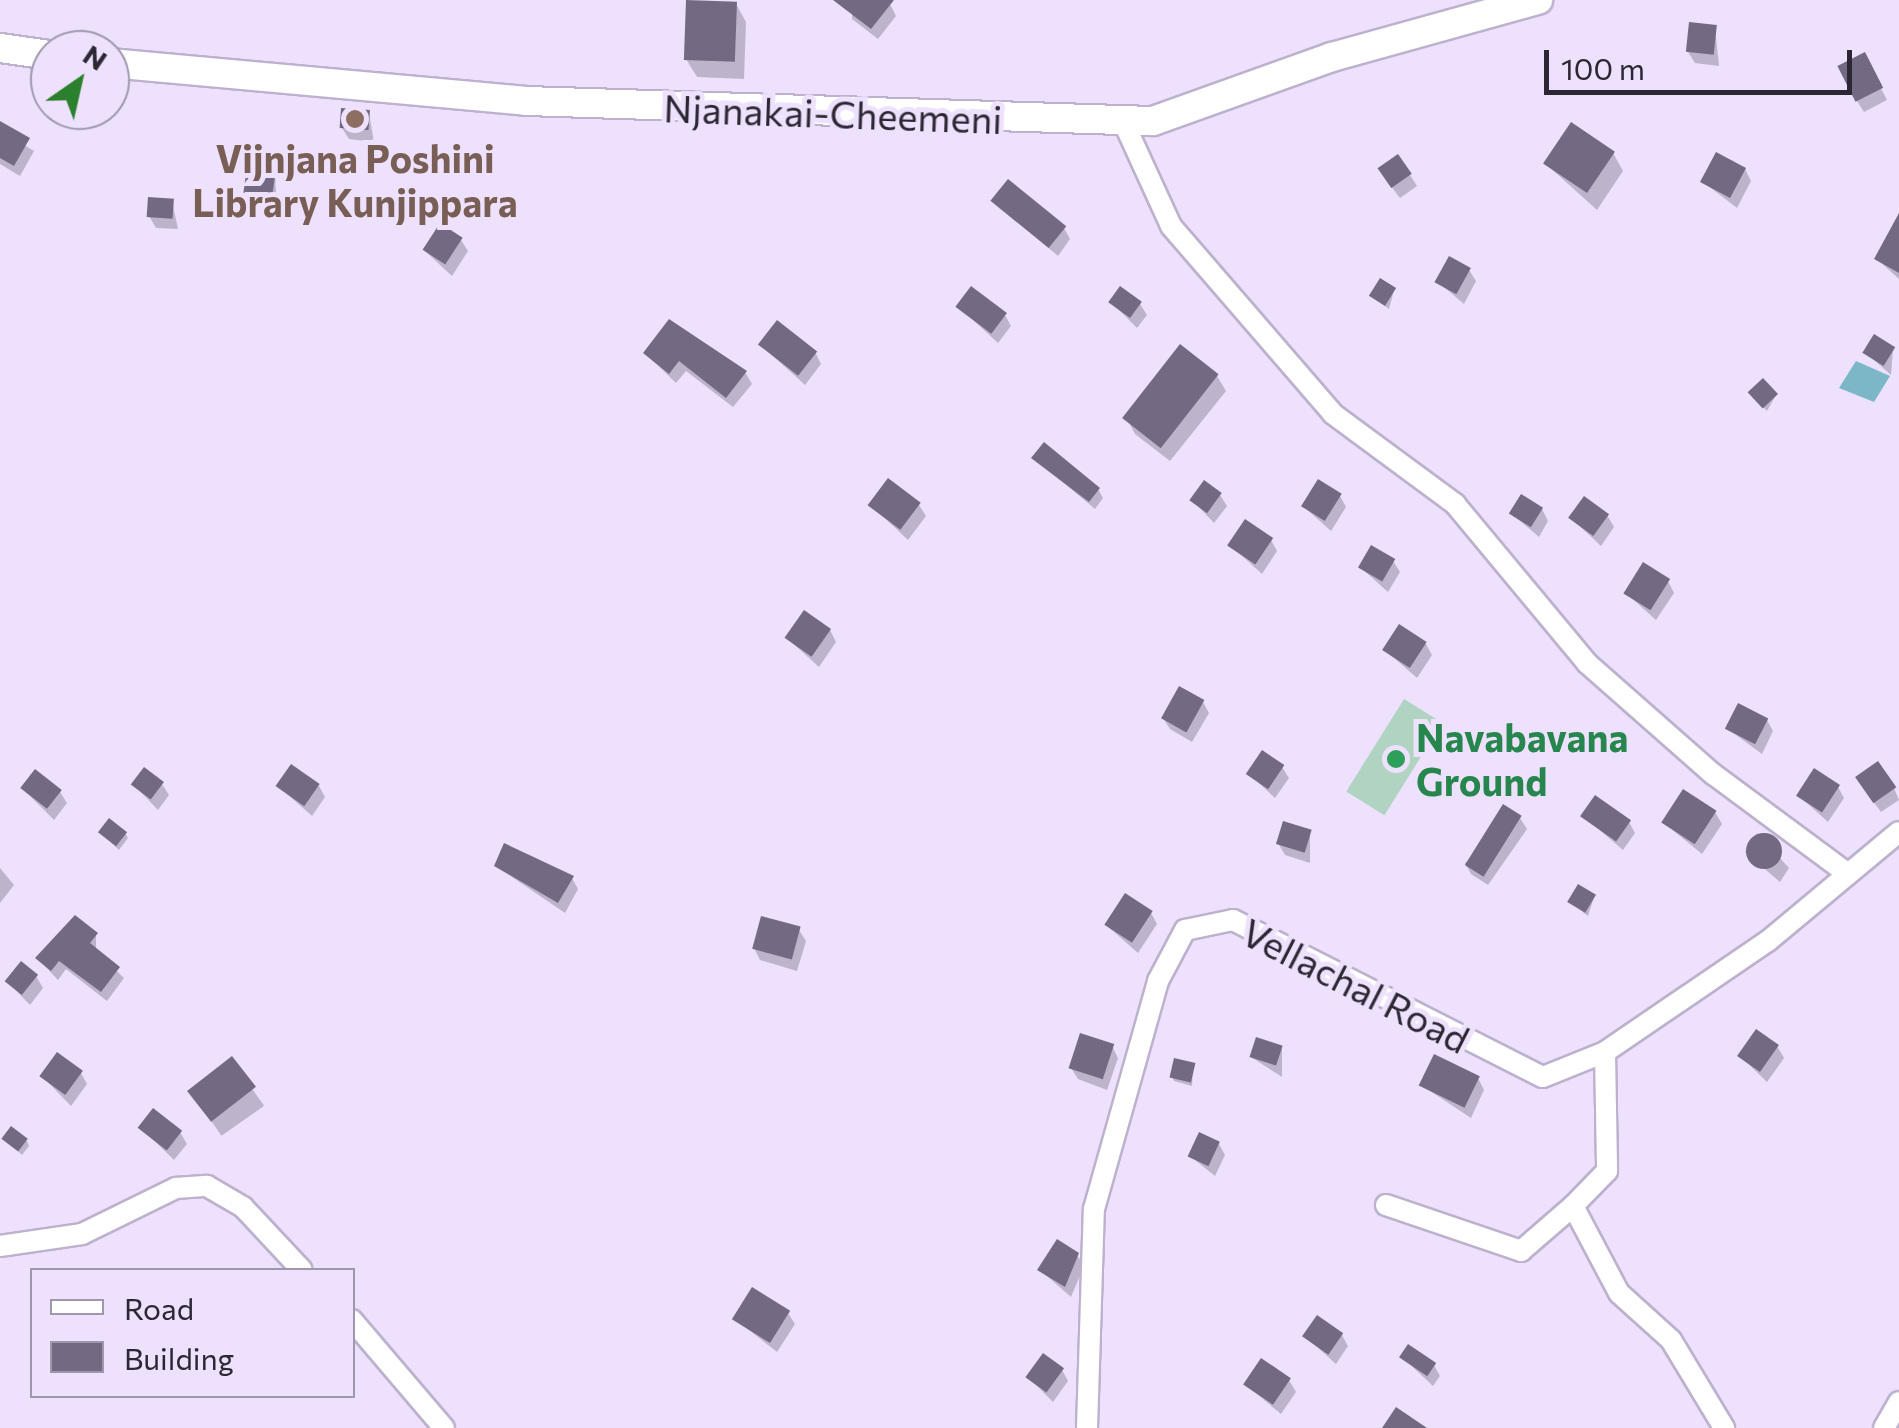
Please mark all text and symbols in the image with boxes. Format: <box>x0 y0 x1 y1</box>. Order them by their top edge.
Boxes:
north arrow <box>30 30 130 130</box>
scale bar <box>1549 30 1856 92</box>
text: N <box>77 37 114 77</box>
text: 100 m <box>1561 49 1645 86</box>
street label: Njanakai-Cheemeni <box>663 84 1003 142</box>
marker: Vijnjana Poshini Library Kunjippara <box>344 108 366 130</box>
place label: Vijnjana Poshini Library Kunjippara <box>192 135 518 224</box>
place label: Navabavana Ground <box>1416 714 1629 804</box>
marker: Navabavana Ground <box>1385 748 1407 770</box>
street label: Vellachal Road <box>1235 908 1477 1062</box>
legend <box>30 1268 355 1398</box>
text: Road <box>124 1289 194 1326</box>
text: Building <box>124 1339 234 1376</box>

